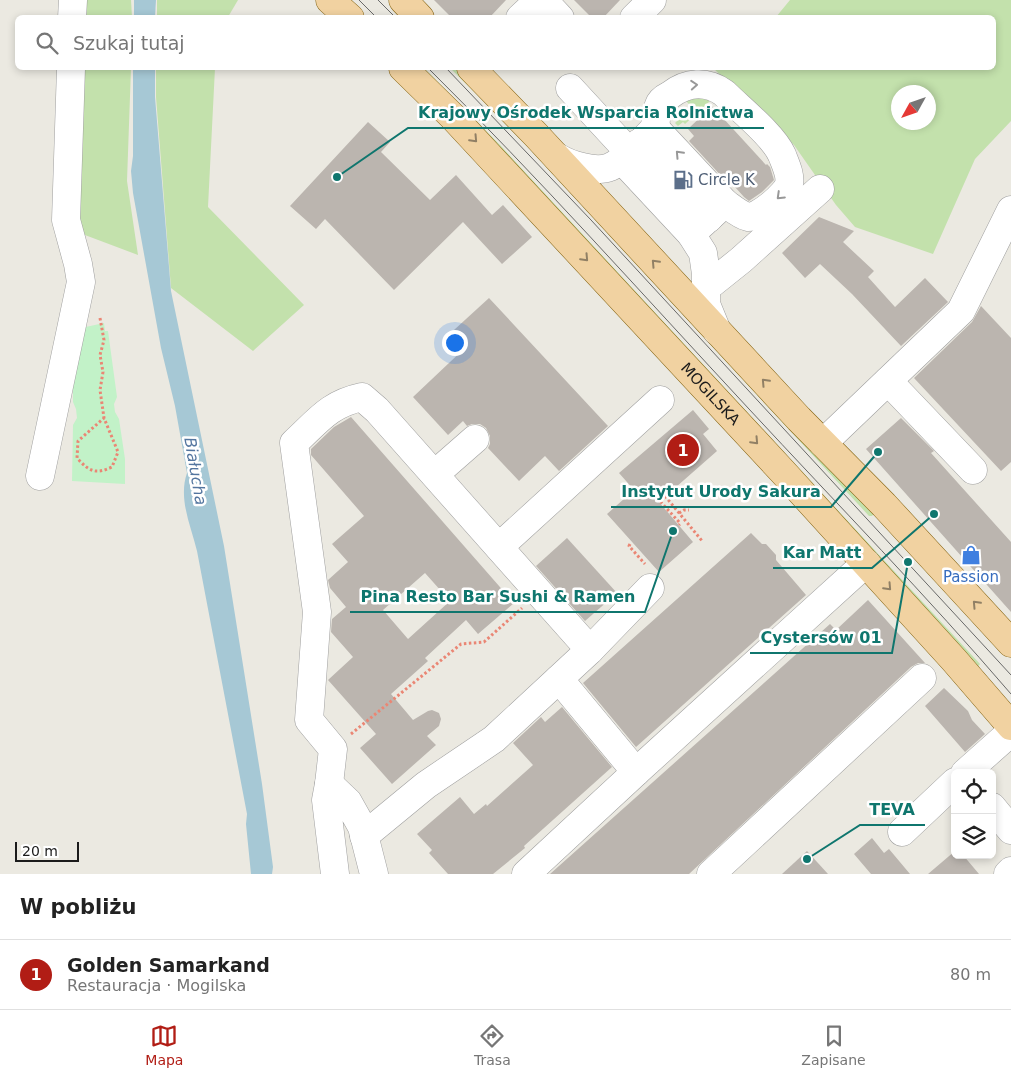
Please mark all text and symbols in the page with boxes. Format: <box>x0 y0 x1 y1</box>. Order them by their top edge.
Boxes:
search box <box>15 15 996 70</box>
icon: search <box>33 29 61 57</box>
text: Szukaj tutaj <box>73 32 185 54</box>
one-way arrow <box>691 80 699 91</box>
north arrow <box>891 85 936 130</box>
callout: Krajowy Ośrodek Wsparcia Rolnictwa <box>408 97 764 128</box>
text: Krajowy Ośrodek Wsparcia Rolnictwa <box>418 103 754 122</box>
one-way arrow <box>468 134 477 143</box>
one-way arrow <box>676 150 685 159</box>
fuel station icon: Circle K <box>672 169 694 191</box>
place label: Circle K <box>698 171 756 189</box>
one-way arrow <box>777 190 786 199</box>
one-way arrow <box>579 252 588 261</box>
one-way arrow <box>652 259 661 268</box>
your location <box>442 330 468 356</box>
street label: MOGILSKA <box>677 359 744 429</box>
one-way arrow <box>762 378 771 387</box>
pin: 1 <box>667 431 699 469</box>
water label: Białucha <box>180 436 211 507</box>
one-way arrow <box>749 436 758 445</box>
callout: Instytut Urody Sakura <box>611 476 831 507</box>
text: Instytut Urody Sakura <box>621 482 821 501</box>
callout: Kar Matt <box>773 537 872 568</box>
text: Kar Matt <box>783 543 862 562</box>
shop icon: Passion <box>960 544 982 566</box>
place label: Passion <box>943 568 999 586</box>
callout: Pina Resto Bar Sushi & Ramen <box>350 581 645 612</box>
one-way arrow <box>883 581 892 590</box>
text: Pina Resto Bar Sushi & Ramen <box>361 587 635 606</box>
one-way arrow <box>973 601 982 610</box>
callout: Cystersów 01 <box>750 622 892 653</box>
text: Cystersów 01 <box>760 628 882 647</box>
map controls <box>951 769 996 859</box>
button: locate <box>951 769 996 814</box>
callout: TEVA <box>860 794 925 825</box>
text: TEVA <box>869 800 915 819</box>
button: layers <box>951 814 996 859</box>
scale bar <box>15 839 79 862</box>
text: 20 m <box>22 843 58 859</box>
text: W pobliżu <box>20 895 137 919</box>
text: Golden Samarkand <box>67 954 270 976</box>
text: 1 <box>30 965 42 984</box>
text: 80 m <box>950 965 991 984</box>
text: Restauracja · Mogilska <box>67 976 246 995</box>
tab: Mapa <box>145 1022 183 1068</box>
tab: Trasa <box>474 1022 511 1068</box>
tab: Zapisane <box>801 1022 866 1068</box>

